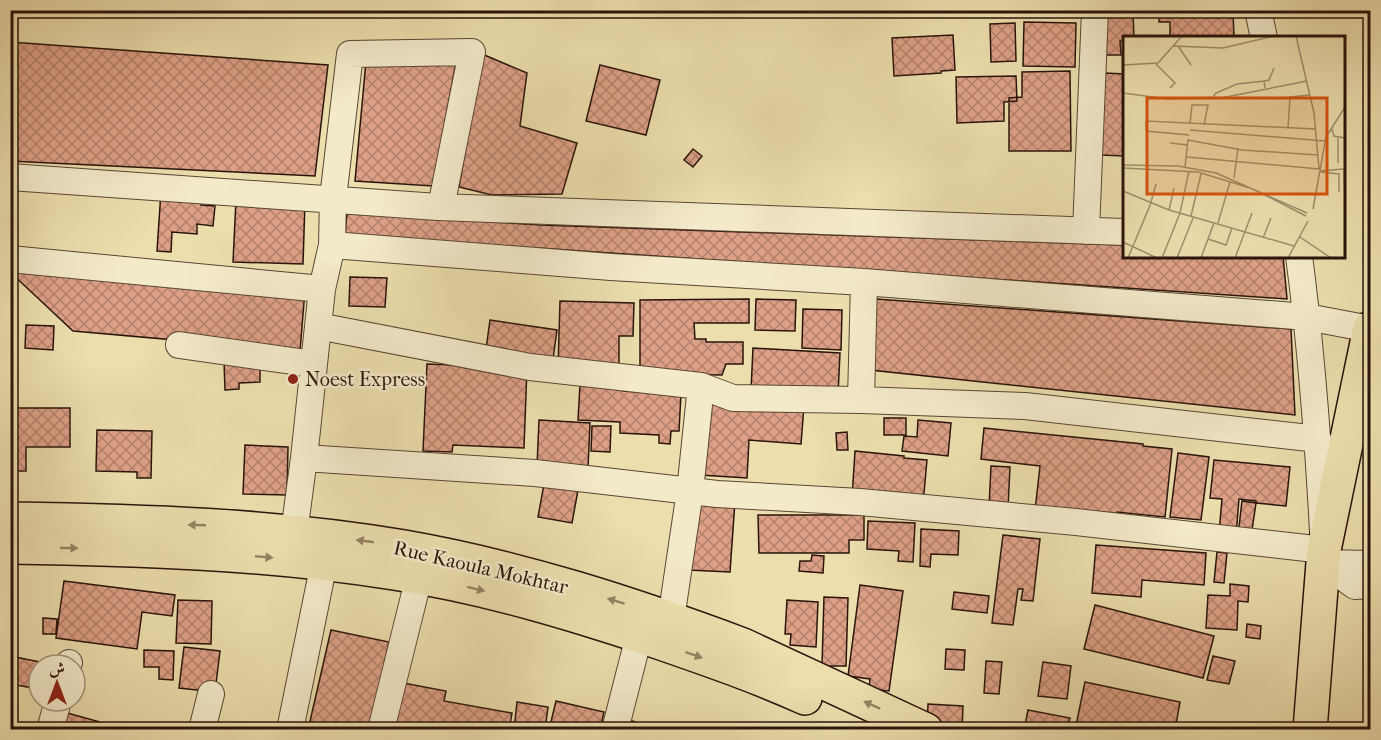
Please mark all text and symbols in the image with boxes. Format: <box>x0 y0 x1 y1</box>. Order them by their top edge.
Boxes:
inset map <box>1123 36 1345 258</box>
place label: Noest Express <box>305 368 425 391</box>
marker: Noest Express <box>286 372 300 386</box>
one-way arrow <box>188 520 207 529</box>
street label: Rue Kaoula Mokhtar <box>391 536 571 599</box>
one-way arrow <box>355 537 374 546</box>
one-way arrow <box>59 543 78 552</box>
one-way arrow <box>254 552 273 562</box>
one-way arrow <box>467 584 485 594</box>
one-way arrow <box>607 596 625 605</box>
one-way arrow <box>685 650 703 660</box>
north arrow <box>27 653 87 713</box>
text: ش <box>49 659 65 678</box>
one-way arrow <box>864 701 881 710</box>

